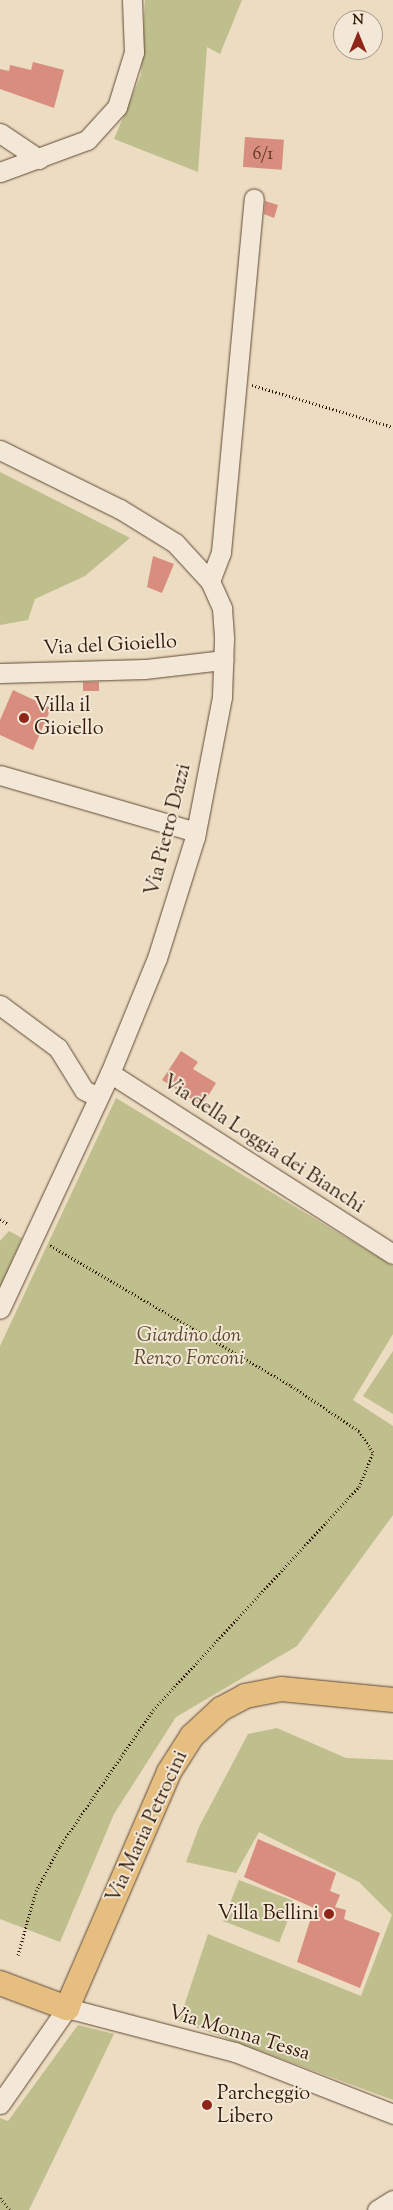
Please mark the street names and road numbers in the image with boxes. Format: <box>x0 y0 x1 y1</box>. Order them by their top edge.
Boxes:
street label: Via del Gioiello <box>43 631 177 661</box>
street label: Via Pietro Dazzi <box>141 761 197 899</box>
street label: Via della Loggia dei Bianchi <box>157 1071 369 1219</box>
street label: Via Maria Petrocini <box>102 1747 194 1907</box>
street label: Via Monna Tessa <box>165 2001 313 2067</box>

